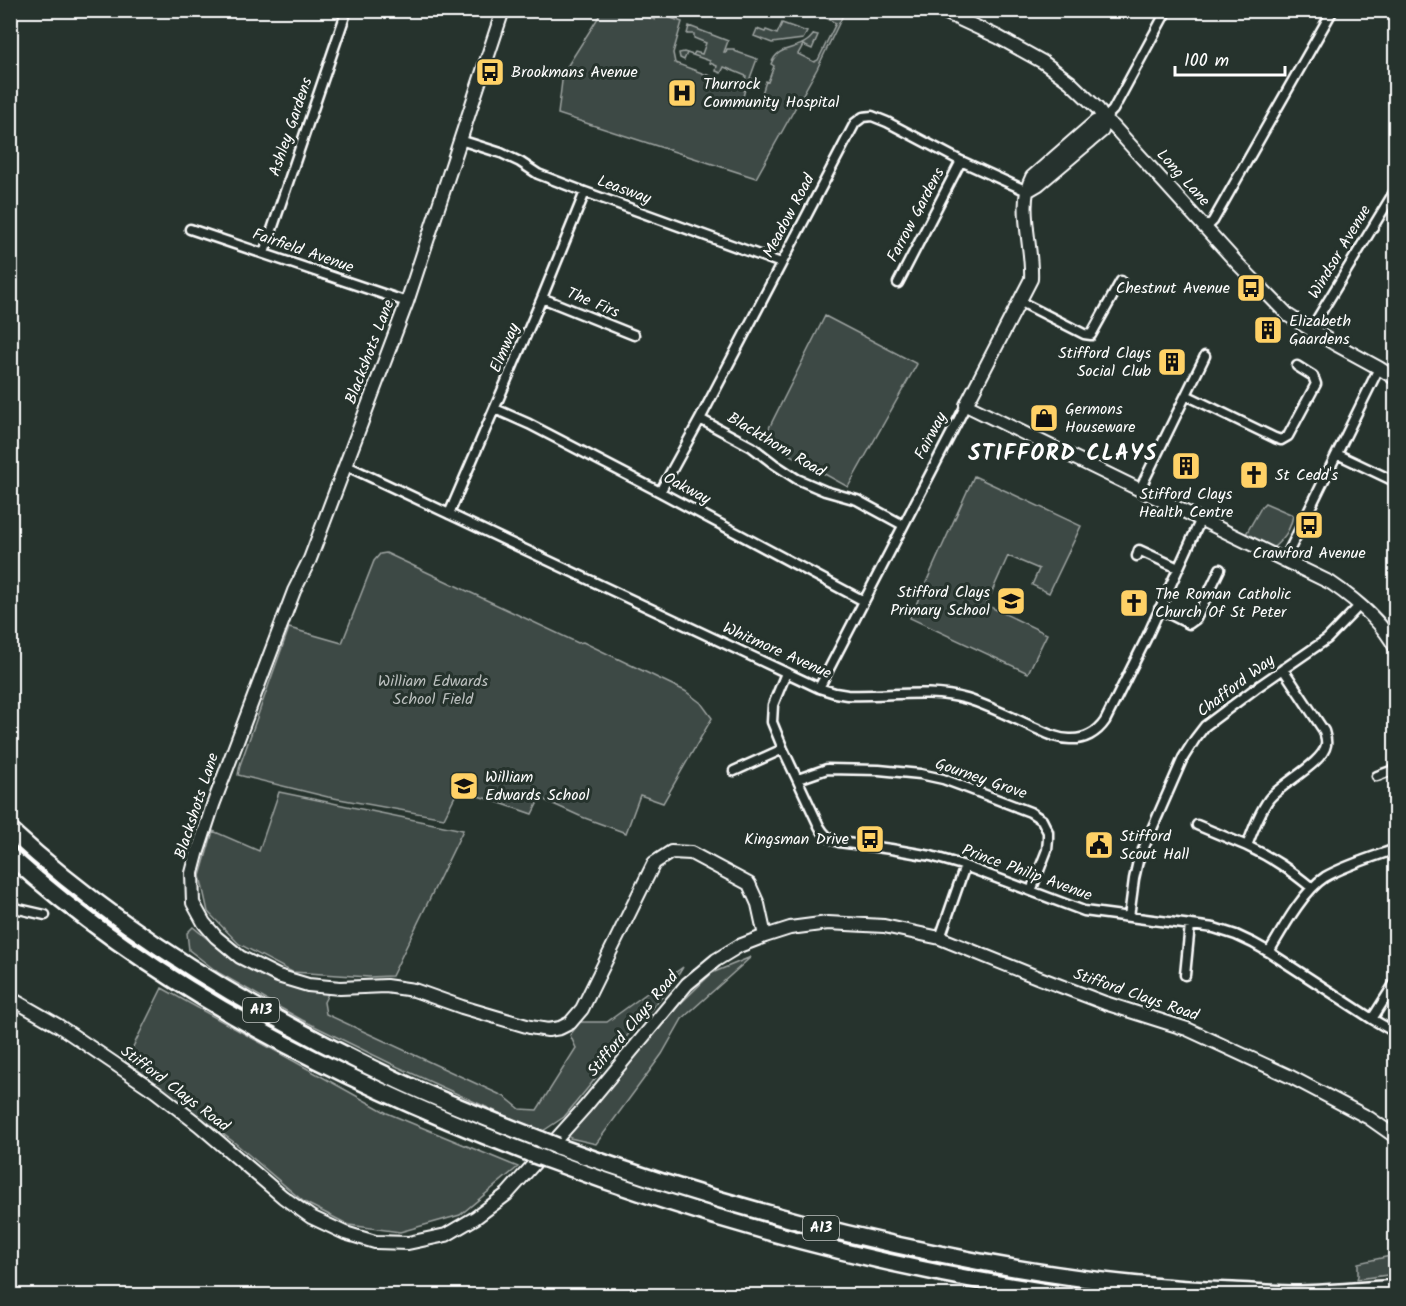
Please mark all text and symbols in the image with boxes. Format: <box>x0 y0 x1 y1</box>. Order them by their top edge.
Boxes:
scale bar <box>1175 39 1284 77</box>
text: 100 m <box>1184 47 1229 76</box>
bus stop icon: Brookmans Avenue <box>474 56 506 88</box>
place label: Brookmans Avenue <box>511 60 638 85</box>
place label: Thurrock Community Hospital <box>703 72 839 115</box>
street label: Ashley Gardens <box>262 74 320 180</box>
hospital icon: Thurrock Community Hospital <box>666 77 698 109</box>
street label: Long Lane <box>1150 143 1216 213</box>
street label: Farrow Gardens <box>881 163 952 267</box>
street label: Leasway <box>593 169 655 211</box>
street label: Meadow Road <box>756 169 822 262</box>
street label: Windsor Avenue <box>1302 200 1378 304</box>
street label: Fairfield Avenue <box>249 222 357 280</box>
bus stop icon: Chestnut Avenue <box>1235 272 1267 304</box>
place label: Chestnut Avenue <box>1116 276 1230 301</box>
street label: The Firs <box>563 281 623 325</box>
street label: Blackshots Lane <box>339 296 401 408</box>
place label: Elizabeth Gaardens <box>1289 309 1351 352</box>
building icon: Elizabeth Gaardens <box>1252 314 1284 346</box>
street label: Elmway <box>483 319 527 377</box>
place label: Stifford Clays Social Club <box>1058 341 1152 384</box>
building icon: Stifford Clays Social Club <box>1156 346 1188 378</box>
place label: Germons Houseware <box>1065 397 1135 440</box>
shop icon: Germons Houseware <box>1028 402 1060 434</box>
street label: Blackthorn Road <box>722 406 831 485</box>
street label: Fairway <box>908 407 954 464</box>
district label: STIFFORD CLAYS <box>968 437 1158 472</box>
building icon: Stifford Clays Health Centre <box>1170 450 1202 482</box>
church icon: St Cedd's <box>1238 459 1270 491</box>
place label: St Cedd's <box>1275 463 1338 488</box>
street label: Oakway <box>659 466 716 512</box>
place label: Stifford Clays Health Centre <box>1139 482 1233 525</box>
bus stop icon: Crawford Avenue <box>1293 509 1325 541</box>
place label: Crawford Avenue <box>1252 541 1366 566</box>
place label: Stifford Clays Primary School <box>890 580 990 623</box>
place label: The Roman Catholic Church Of St Peter <box>1155 582 1291 625</box>
school or university icon: Stifford Clays Primary School <box>995 585 1027 617</box>
church icon: The Roman Catholic Church Of St Peter <box>1118 587 1150 619</box>
street label: Whitmore Avenue <box>718 616 836 686</box>
street label: Chafford Way <box>1192 648 1281 724</box>
park label: William Edwards School Field <box>378 669 488 712</box>
street label: Blackshots Lane <box>168 750 226 862</box>
street label: Gourney Grove <box>932 752 1030 806</box>
place label: William Edwards School <box>485 765 590 808</box>
school or university icon: William Edwards School <box>448 770 480 802</box>
bus stop icon: Kingsman Drive <box>854 823 886 855</box>
place label: Stifford Scout Hall <box>1120 824 1189 867</box>
place label: Kingsman Drive <box>744 827 849 852</box>
public building icon: Stifford Scout Hall <box>1083 829 1115 861</box>
street label: Prince Philip Avenue <box>958 838 1096 908</box>
street label: Stifford Clays Road <box>1070 962 1203 1029</box>
street label: Stifford Clays Road <box>581 965 685 1082</box>
road number: A13 <box>243 998 279 1022</box>
street label: Stifford Clays Road <box>115 1040 236 1139</box>
road number: A13 <box>803 1216 839 1240</box>

